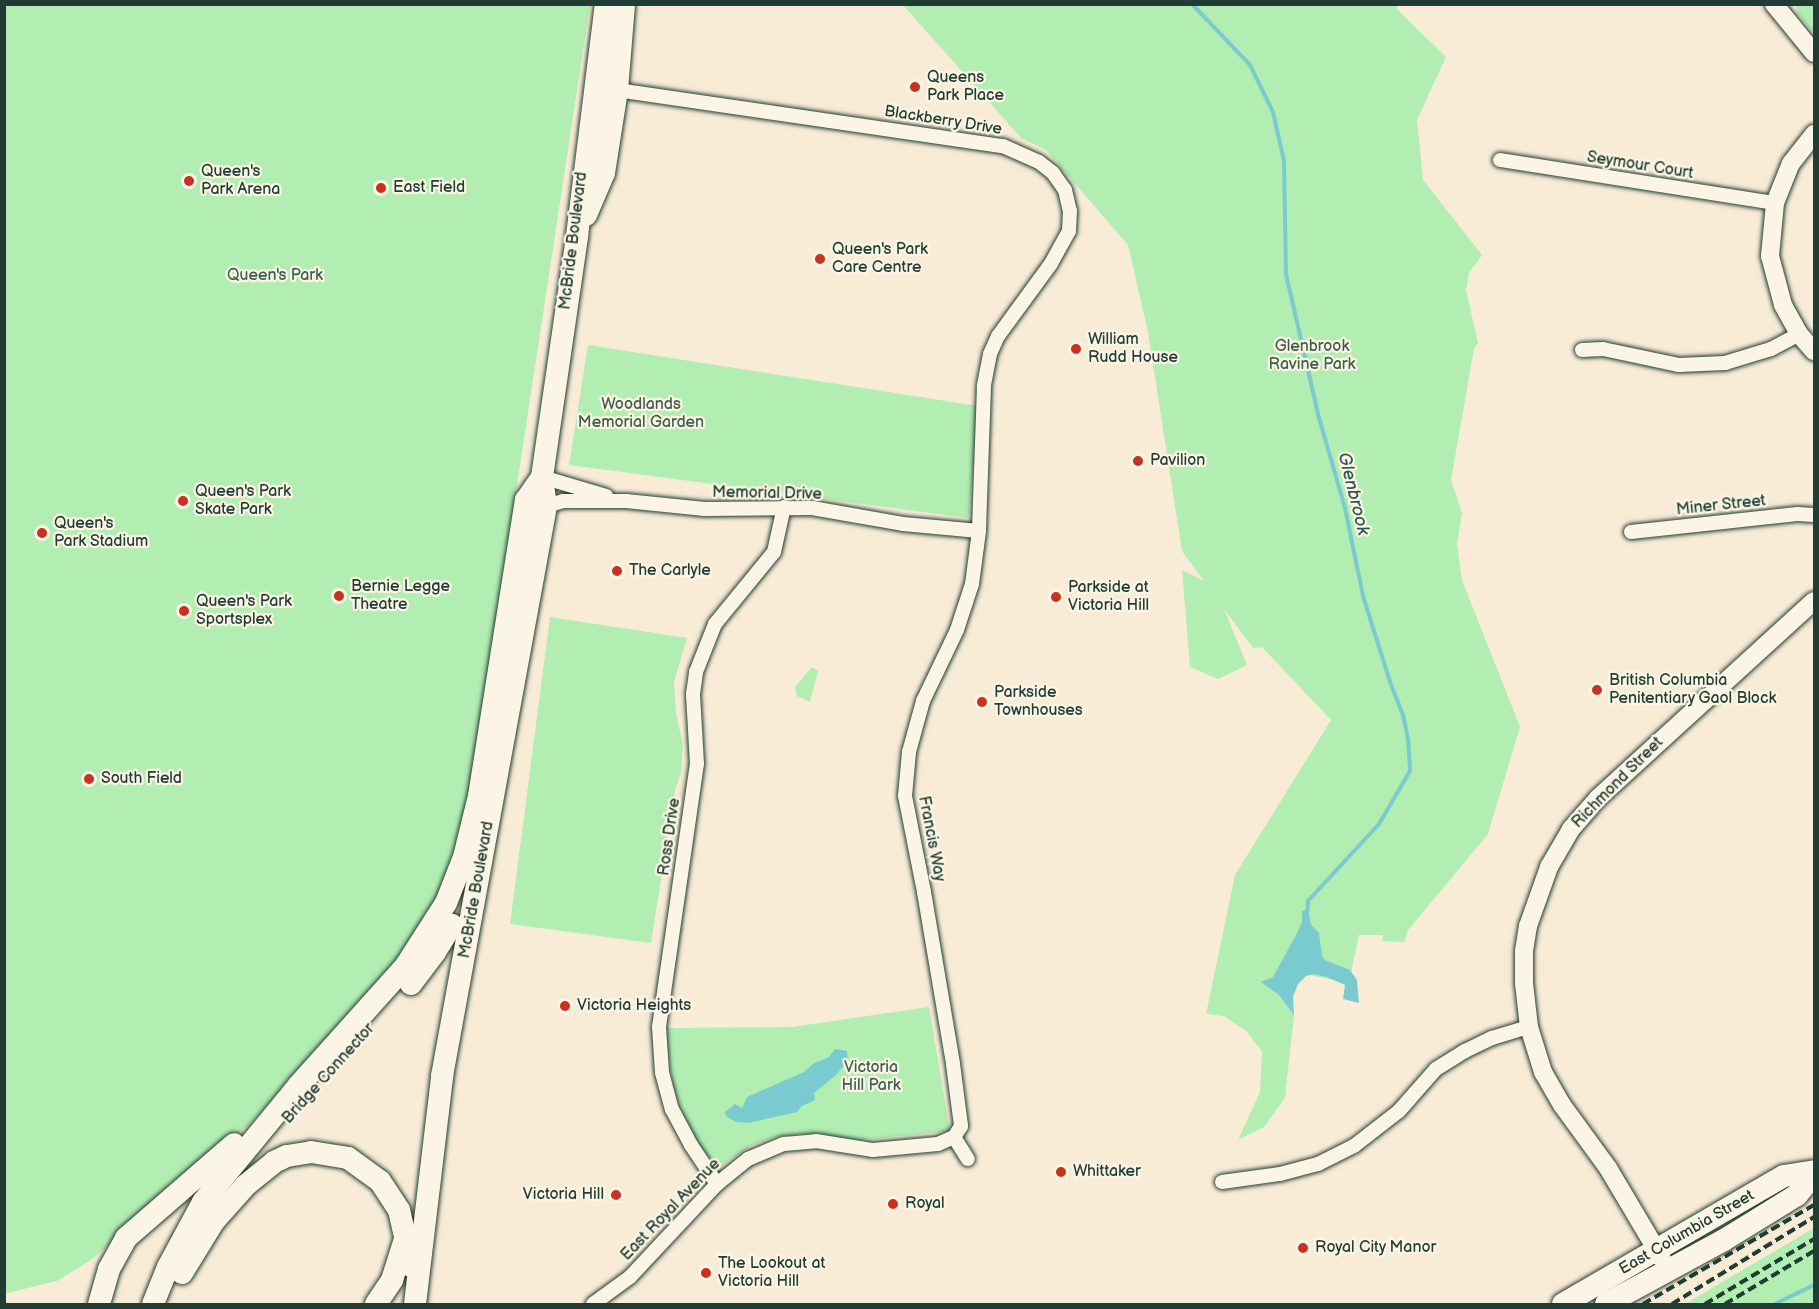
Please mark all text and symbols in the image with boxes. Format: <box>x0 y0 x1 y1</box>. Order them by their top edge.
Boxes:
place label: Queens Park Place <box>927 68 1004 106</box>
marker: Queens Park Place <box>908 80 922 94</box>
street label: Blackberry Drive <box>882 102 1004 140</box>
street label: Seymour Court <box>1585 148 1695 184</box>
place label: Queen's Park Arena <box>201 162 280 200</box>
street label: McBride Boulevard <box>556 171 592 311</box>
marker: Queen's Park Arena <box>182 174 196 188</box>
place label: East Field <box>393 178 465 198</box>
marker: East Field <box>374 181 388 195</box>
place label: Queen's Park Care Centre <box>832 240 928 278</box>
marker: Queen's Park Care Centre <box>813 252 827 266</box>
park label: Queen's Park <box>227 266 323 286</box>
place label: William Rudd House <box>1088 330 1178 368</box>
park label: Glenbrook Ravine Park <box>1269 337 1355 375</box>
marker: William Rudd House <box>1069 342 1083 356</box>
park label: Woodlands Memorial Garden <box>578 395 704 433</box>
water label: Glenbrook <box>1332 450 1374 538</box>
place label: Pavilion <box>1150 451 1205 471</box>
marker: Pavilion <box>1131 454 1145 468</box>
place label: Queen's Park Skate Park <box>195 482 291 520</box>
street label: Memorial Drive <box>712 483 822 505</box>
street label: Miner Street <box>1675 492 1767 520</box>
marker: Queen's Park Skate Park <box>176 494 190 508</box>
place label: Queen's Park Stadium <box>54 514 149 552</box>
marker: Queen's Park Stadium <box>35 526 49 540</box>
place label: The Carlyle <box>629 561 711 581</box>
marker: The Carlyle <box>610 564 624 578</box>
place label: Bernie Legge Theatre <box>351 577 450 615</box>
place label: Parkside at Victoria Hill <box>1068 578 1149 616</box>
marker: Bernie Legge Theatre <box>332 589 346 603</box>
marker: Parkside at Victoria Hill <box>1049 590 1063 604</box>
place label: Queen's Park Sportsplex <box>196 592 292 630</box>
marker: Queen's Park Sportsplex <box>177 604 191 618</box>
place label: British Columbia Penitentiary Gaol Block <box>1609 671 1777 709</box>
place label: Parkside Townhouses <box>994 683 1083 721</box>
marker: British Columbia Penitentiary Gaol Block <box>1590 683 1604 697</box>
marker: Parkside Townhouses <box>975 695 989 709</box>
street label: Richmond Street <box>1568 733 1668 833</box>
place label: South Field <box>101 769 182 789</box>
marker: South Field <box>82 772 96 786</box>
street label: Francis Way <box>913 794 949 884</box>
street label: Ross Drive <box>655 797 685 877</box>
street label: McBride Boulevard <box>456 820 498 960</box>
place label: Victoria Heights <box>577 996 691 1016</box>
marker: Victoria Heights <box>558 999 572 1013</box>
street label: Bridge Connector <box>279 1020 379 1128</box>
park label: Victoria Hill Park <box>842 1058 900 1096</box>
street label: East Royal Avenue <box>617 1155 725 1265</box>
place label: Whittaker <box>1073 1162 1141 1182</box>
marker: Whittaker <box>1054 1165 1068 1179</box>
place label: Victoria Hill <box>523 1185 604 1205</box>
street label: East Columbia Street <box>1616 1186 1758 1280</box>
marker: Victoria Hill <box>609 1188 623 1202</box>
place label: Royal <box>905 1194 945 1214</box>
marker: Royal <box>886 1197 900 1211</box>
place label: Royal City Manor <box>1315 1238 1437 1258</box>
marker: Royal City Manor <box>1296 1241 1310 1255</box>
place label: The Lookout at Victoria Hill <box>718 1254 825 1292</box>
marker: The Lookout at Victoria Hill <box>699 1266 713 1280</box>

